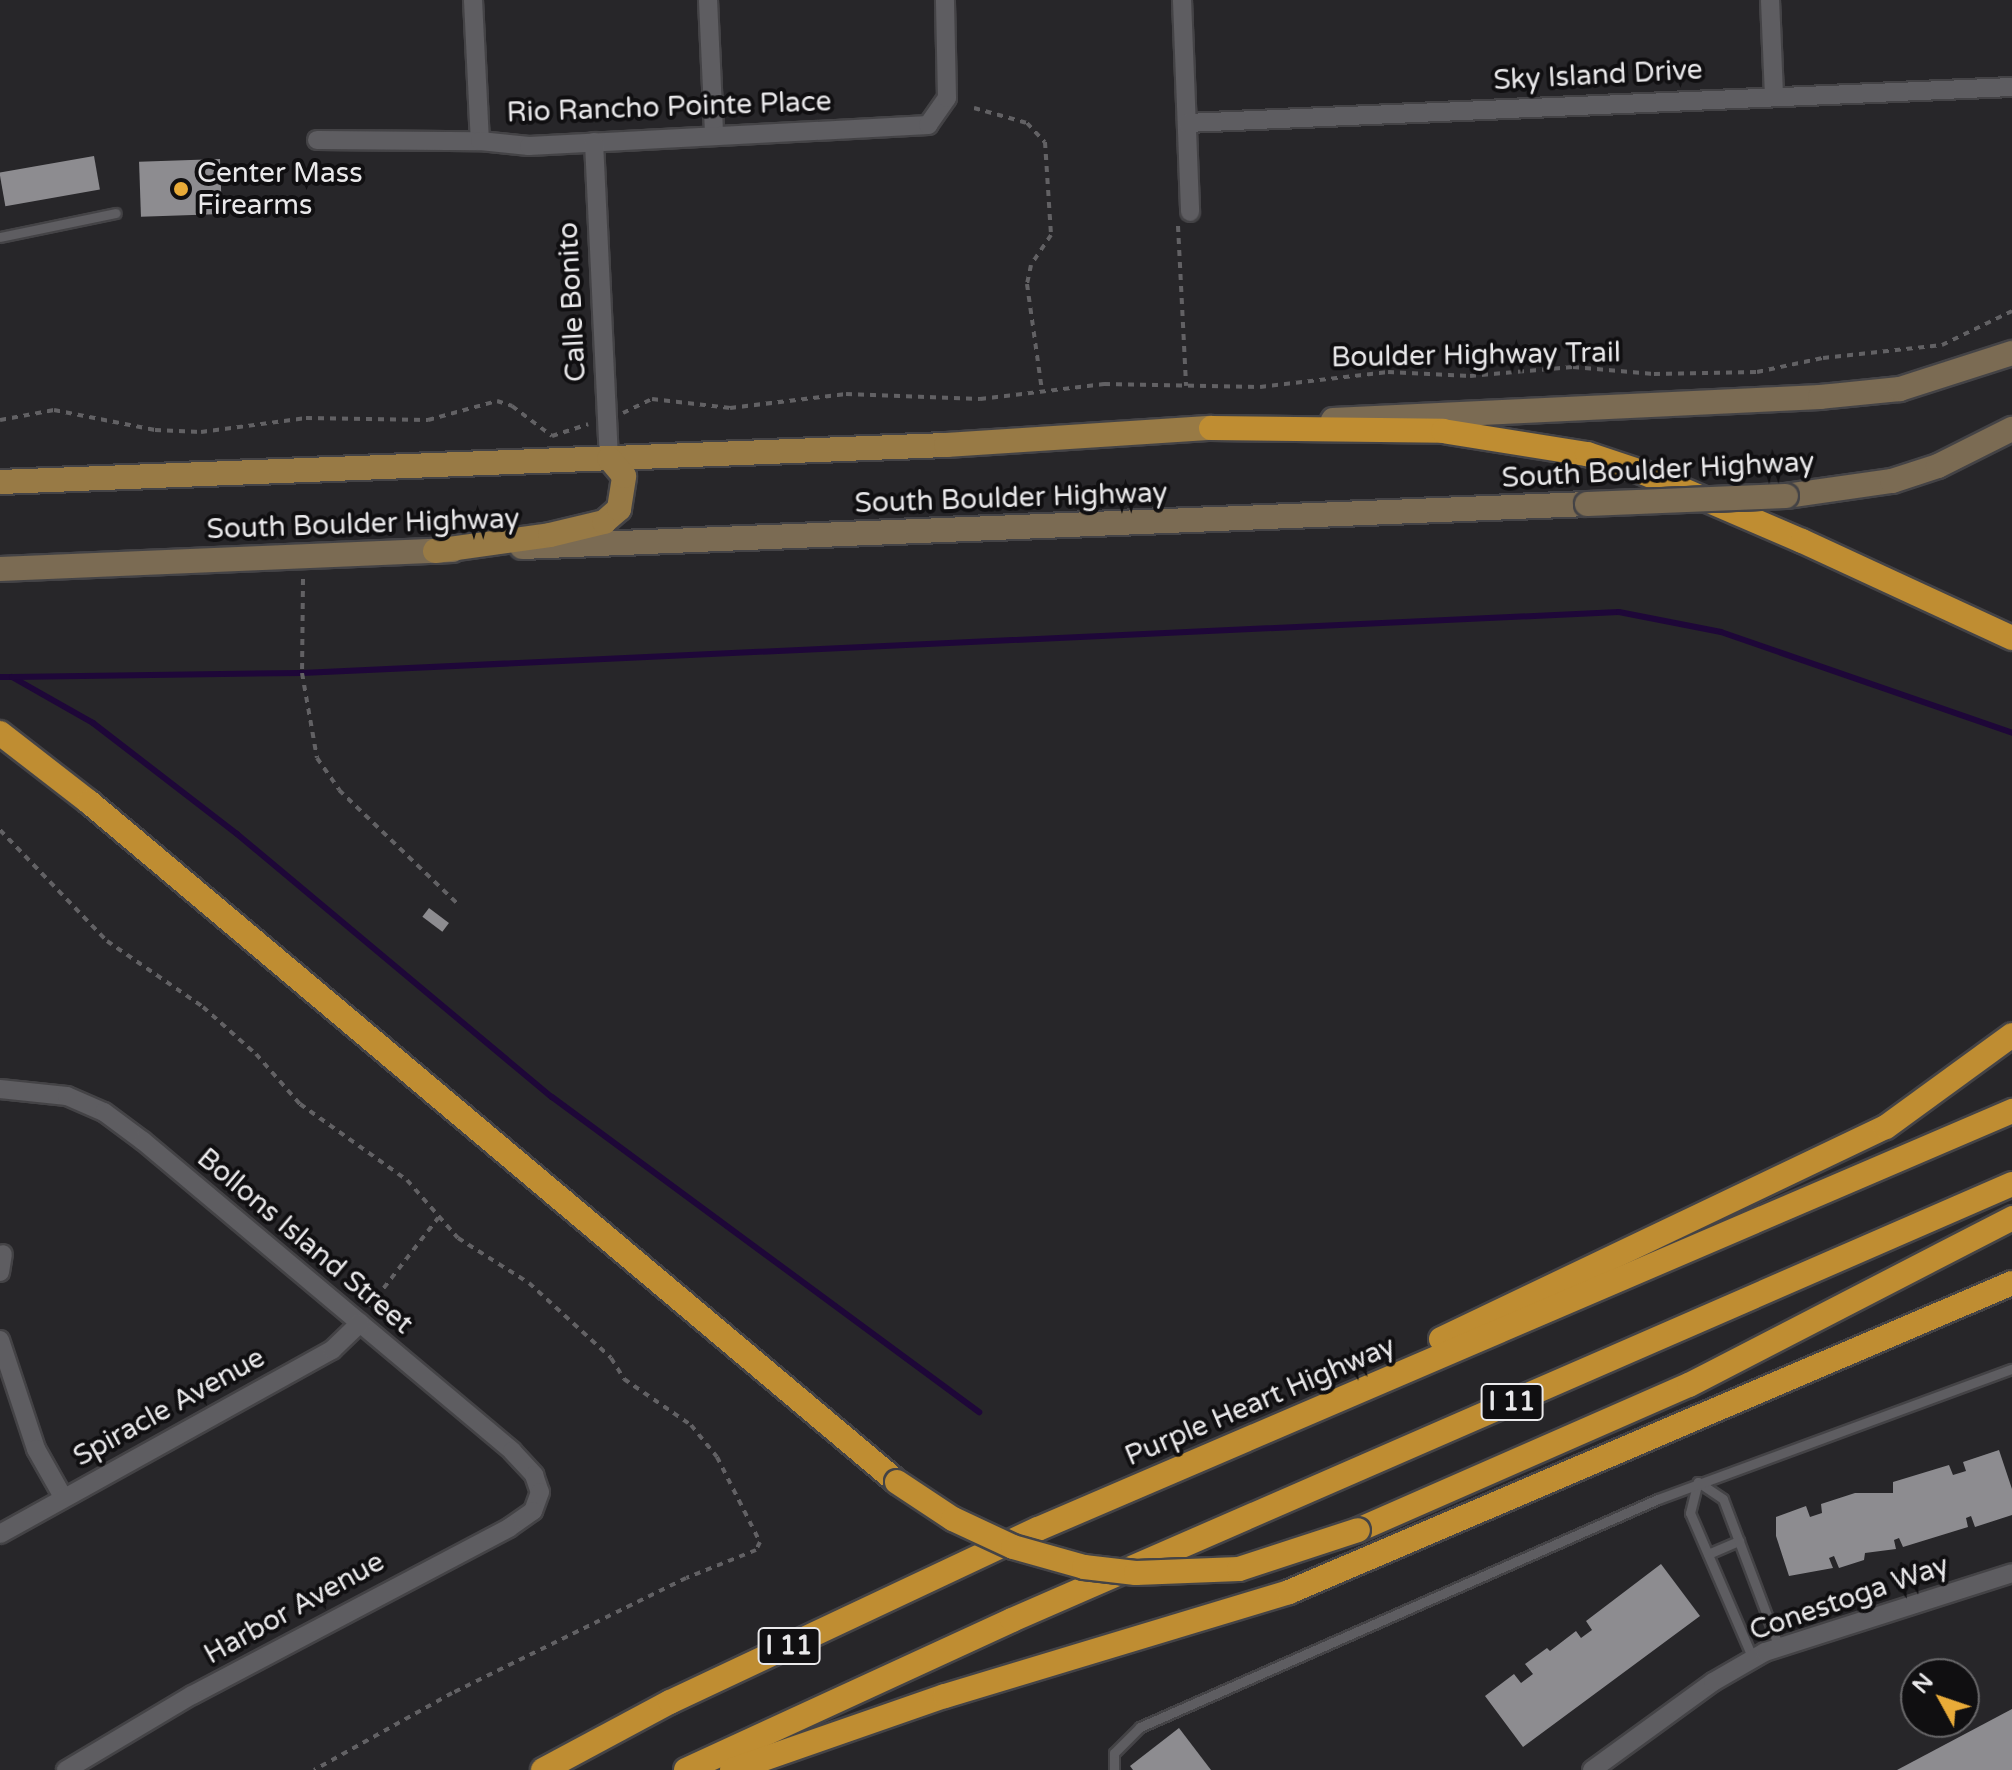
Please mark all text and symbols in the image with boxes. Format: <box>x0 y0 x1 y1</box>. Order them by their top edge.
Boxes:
street label: Sky Island Drive <box>1493 53 1703 97</box>
street label: Rio Rancho Pointe Place <box>506 85 832 129</box>
place label: Center Mass Firearms <box>197 156 363 222</box>
marker: Center Mass Firearms <box>172 180 190 198</box>
street label: Calle Bonito <box>551 221 593 383</box>
street label: Boulder Highway Trail <box>1331 336 1621 374</box>
street label: South Boulder Highway <box>1501 445 1815 495</box>
street label: South Boulder Highway <box>854 476 1168 520</box>
street label: South Boulder Highway <box>206 502 520 546</box>
street label: Bollons Island Street <box>190 1141 420 1341</box>
street label: Purple Heart Highway <box>1120 1329 1400 1473</box>
street label: Spiracle Avenue <box>68 1341 270 1473</box>
road number: I 11 <box>1480 1380 1544 1424</box>
street label: Harbor Avenue <box>198 1545 390 1671</box>
street label: Conestoga Way <box>1745 1548 1953 1648</box>
road number: I 11 <box>757 1624 821 1668</box>
north arrow <box>1900 1658 1980 1738</box>
text: N <box>1908 1669 1939 1699</box>

